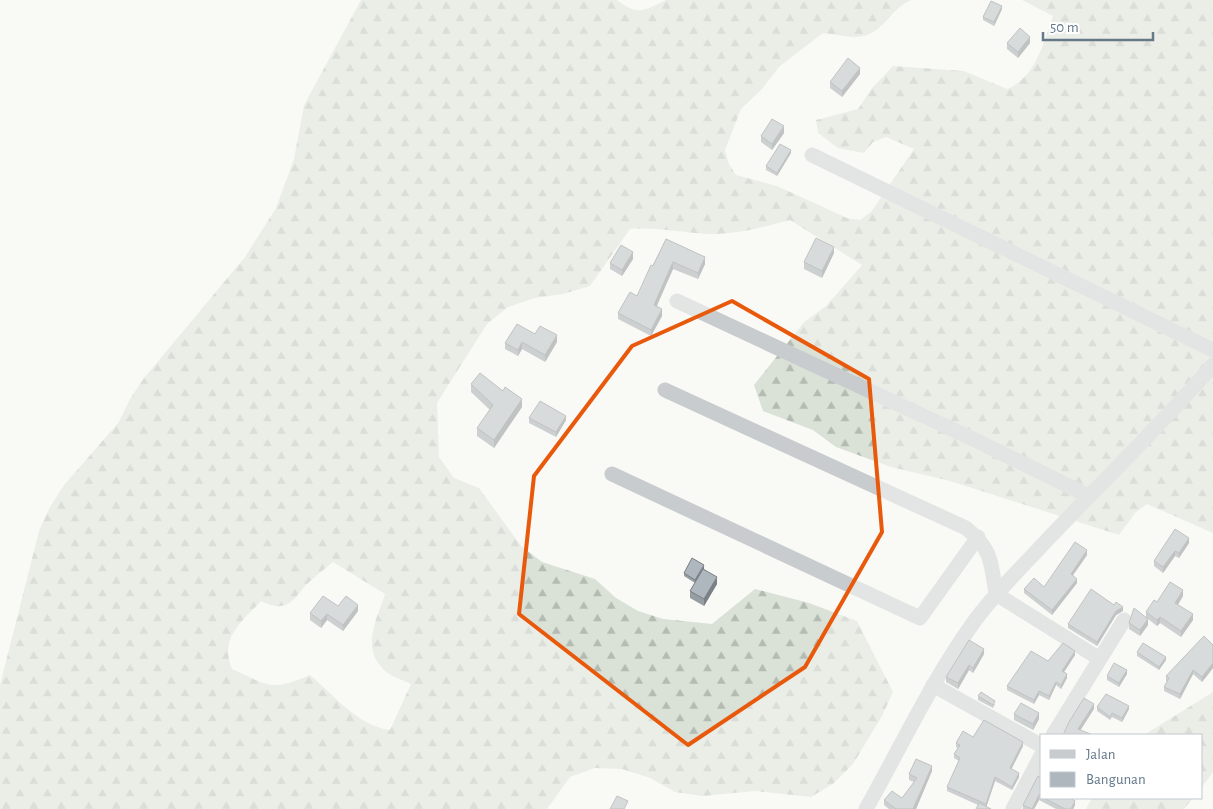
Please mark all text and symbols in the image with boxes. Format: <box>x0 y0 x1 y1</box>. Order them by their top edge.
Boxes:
scale bar <box>1043 10 1153 42</box>
text: 50 m <box>1050 20 1079 35</box>
legend <box>1040 734 1203 799</box>
text: Jalan <box>1086 747 1116 762</box>
text: Bangunan <box>1086 772 1146 787</box>

